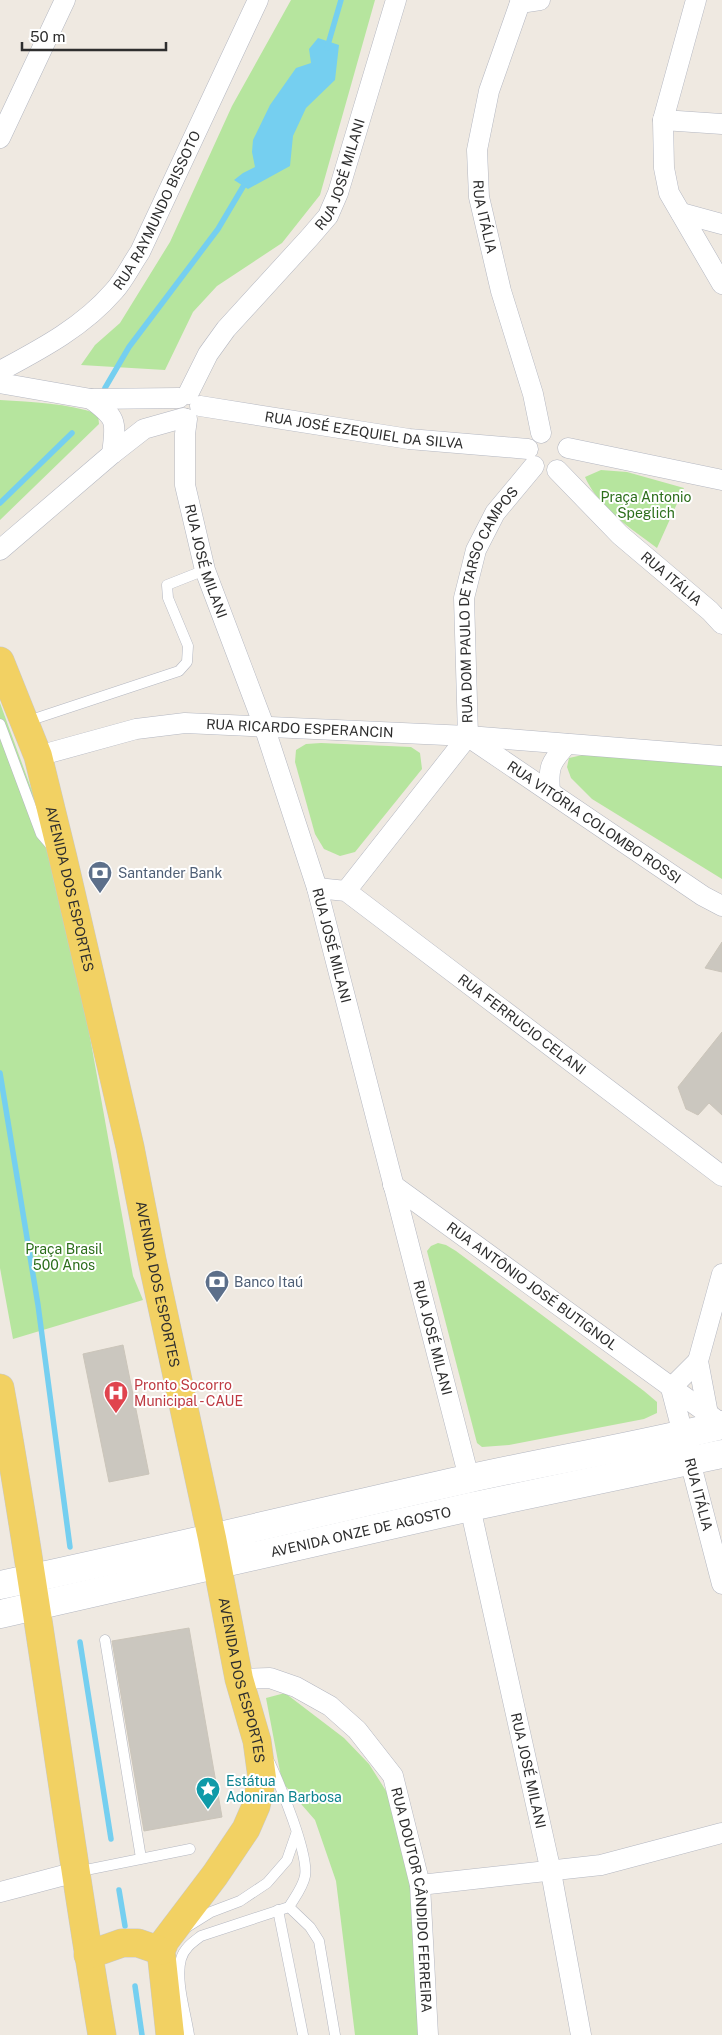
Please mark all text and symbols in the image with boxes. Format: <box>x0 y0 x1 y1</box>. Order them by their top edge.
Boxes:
scale bar <box>22 20 166 52</box>
text: 50 m <box>30 28 65 45</box>
street label: RUA JOSÉ MILANI <box>312 117 368 233</box>
street label: RUA RAYMUNDO BISSOTO <box>110 128 204 293</box>
street label: RUA ITÁLIA <box>470 180 500 255</box>
street label: RUA JOSÉ EZEQUIEL DA SILVA <box>264 408 464 452</box>
street label: RUA DOM PAULO DE TARSO CAMPOS <box>456 484 521 723</box>
park label: Praça Antonio Speglich <box>601 489 692 521</box>
street label: RUA JOSÉ MILANI <box>182 502 230 620</box>
street label: RUA ITÁLIA <box>638 548 705 609</box>
street label: RUA RICARDO ESPERANCIN <box>206 716 394 741</box>
street label: RUA VITÓRIA COLOMBO ROSSI <box>504 758 684 887</box>
street label: AVENIDA DOS ESPORTES <box>43 804 97 973</box>
bank icon: Santander Bank <box>87 860 113 894</box>
place label: Santander Bank <box>118 865 222 881</box>
street label: RUA JOSÉ MILANI <box>309 886 354 1005</box>
street label: RUA FERRUCIO CELANI <box>455 971 589 1078</box>
street label: AVENIDA DOS ESPORTES <box>133 1200 183 1369</box>
street label: RUA ANTÔNIO JOSÉ BUTIGNOL <box>444 1219 621 1353</box>
park label: Praça Brasil 500 Anos <box>25 1241 103 1273</box>
bank icon: Banco Itaú <box>204 1269 230 1303</box>
place label: Banco Itaú <box>234 1274 303 1290</box>
street label: RUA JOSÉ MILANI <box>410 1278 455 1397</box>
place label: Pronto Socorro Municipal - CAUE <box>134 1377 243 1409</box>
hospital icon: Pronto Socorro Municipal - CAUE <box>103 1380 129 1414</box>
street label: RUA ITÁLIA <box>682 1456 716 1533</box>
street label: AVENIDA ONZE DE AGOSTO <box>269 1504 453 1560</box>
street label: AVENIDA DOS ESPORTES <box>216 1596 268 1764</box>
street label: RUA JOSÉ MILANI <box>508 1711 549 1830</box>
place label: Estátua Adoniran Barbosa <box>226 1773 342 1805</box>
place icon: Estátua Adoniran Barbosa <box>195 1776 221 1810</box>
street label: RUA DOUTOR CÂNDIDO FERREIRA <box>388 1786 435 2013</box>

